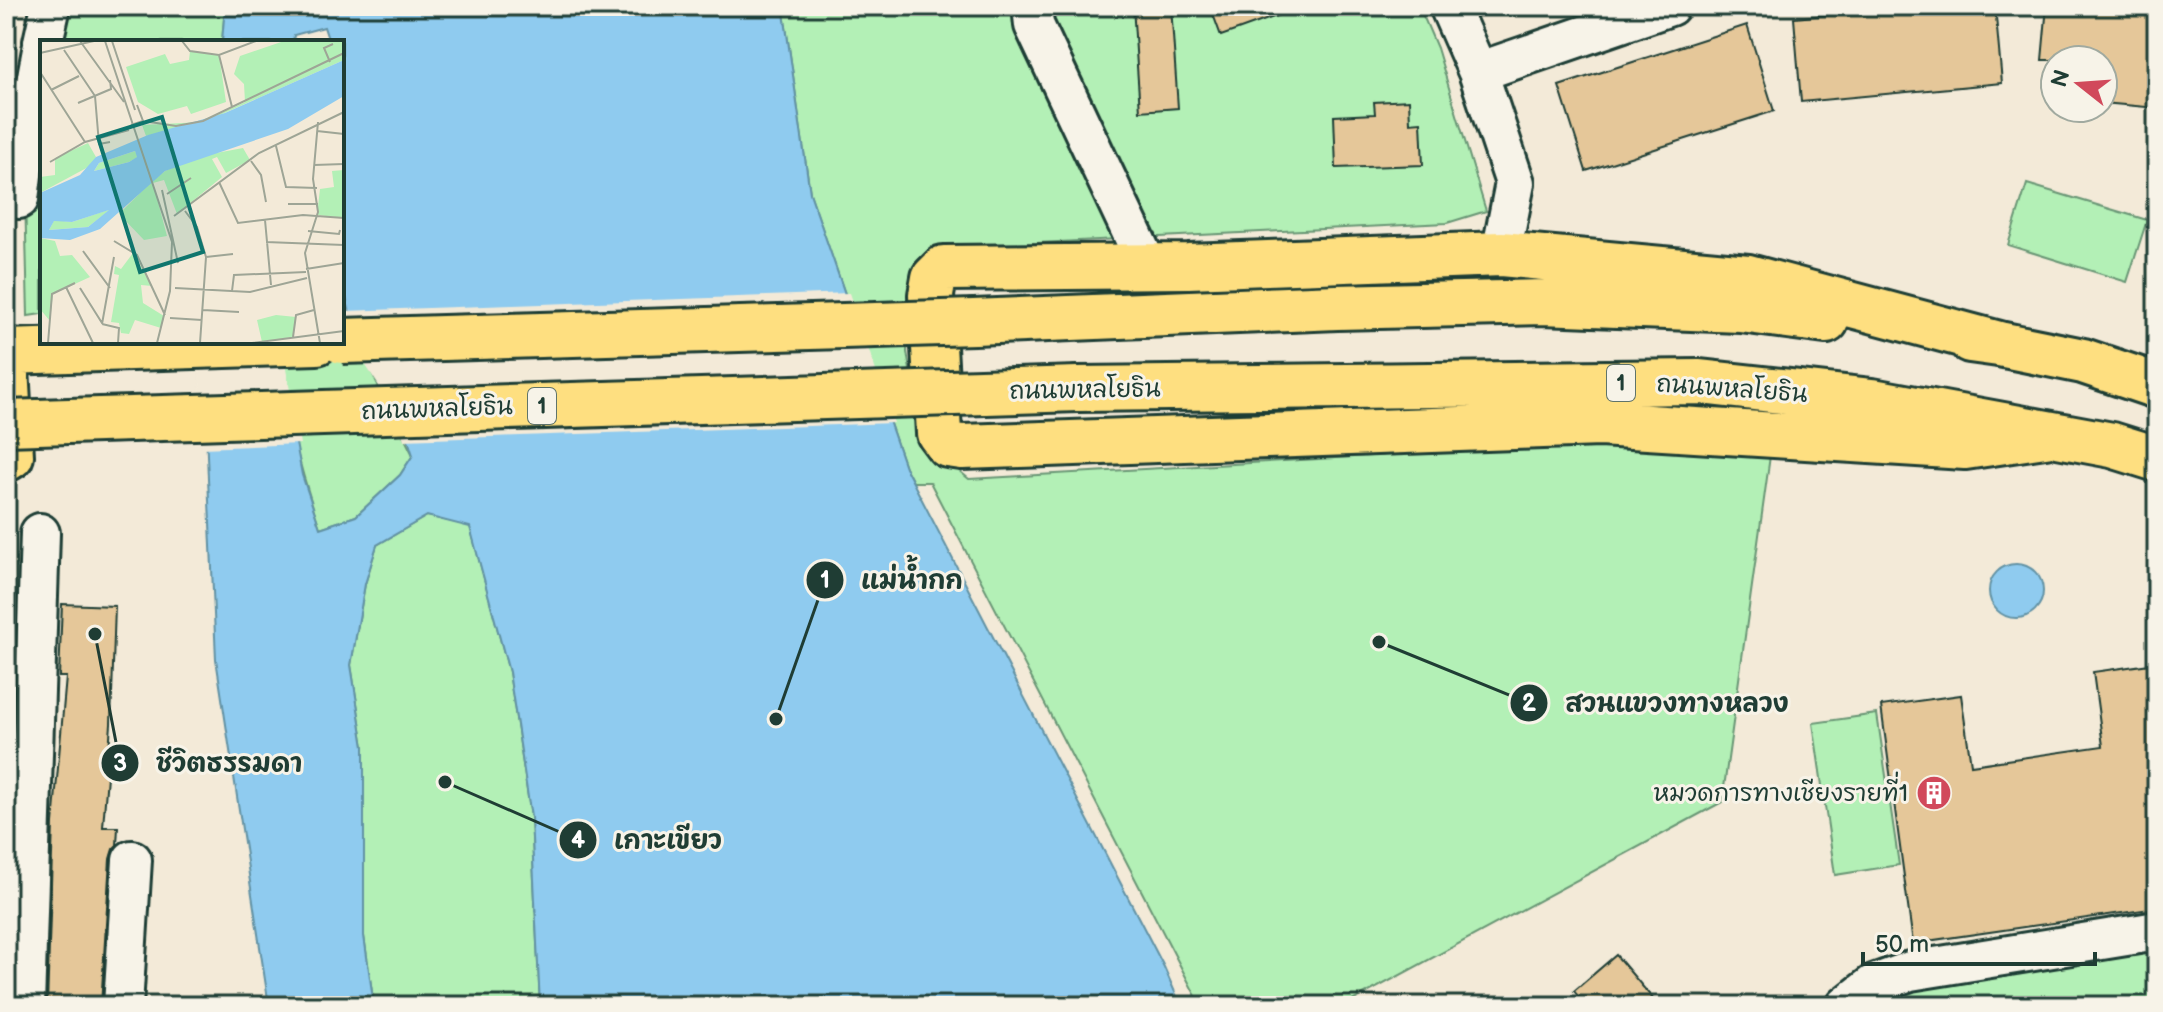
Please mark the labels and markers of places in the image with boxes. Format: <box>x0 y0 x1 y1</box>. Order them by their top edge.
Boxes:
callout: แม่น้ำกก <box>805 555 979 605</box>
callout: สวนแขวงทางหลวง <box>1509 678 1805 728</box>
callout: ชีวิตธรรมดา <box>100 738 319 788</box>
place label: หมวดการทางเชียงรายที่1 <box>1653 771 1908 808</box>
building icon: หมวดการทางเชียงรายที่1 <box>1915 774 1953 812</box>
callout: เกาะเขียว <box>558 815 738 865</box>

